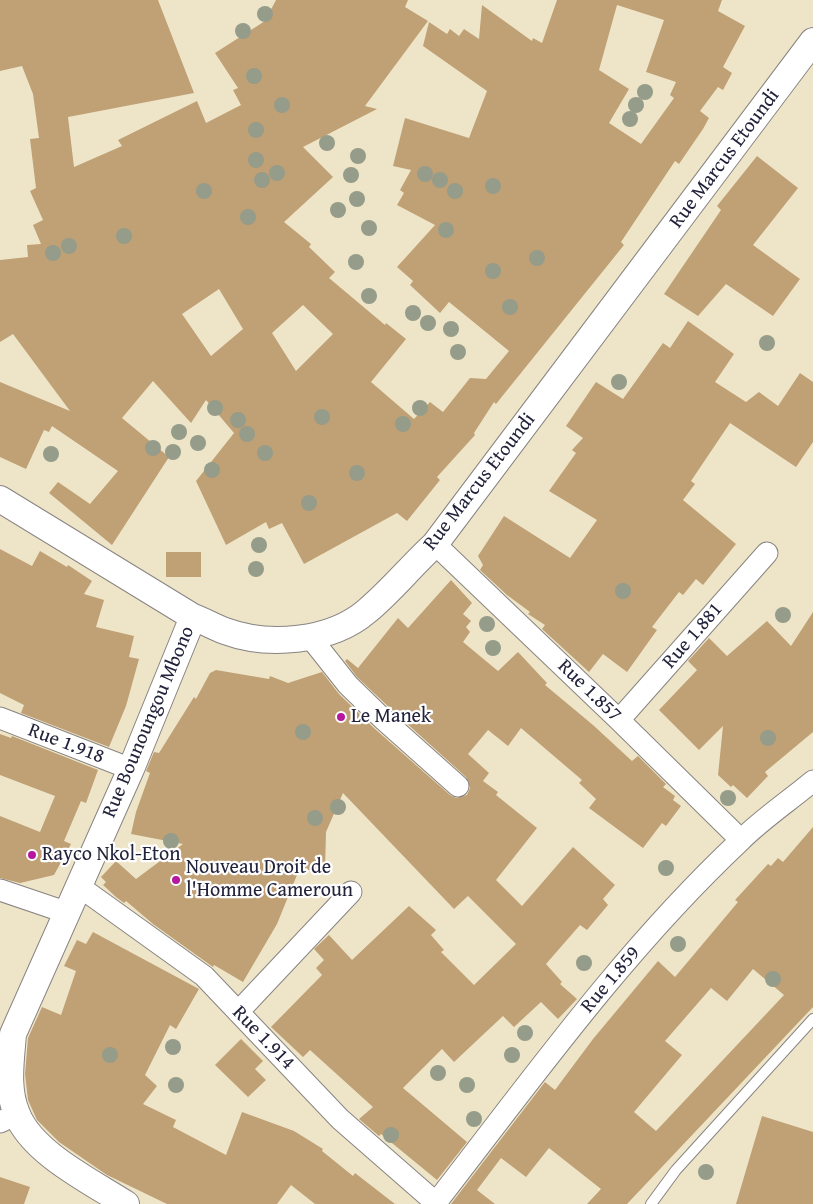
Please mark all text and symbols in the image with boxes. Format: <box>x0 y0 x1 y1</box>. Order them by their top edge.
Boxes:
street label: Rue Marcus Etoundi <box>665 85 785 233</box>
street label: Rue Marcus Etoundi <box>419 409 541 555</box>
street label: Rue 1.881 <box>658 598 728 674</box>
street label: Rue Bounoungou Mbono <box>98 623 200 821</box>
street label: Rue 1.857 <box>552 655 626 727</box>
place label: Le Manek <box>351 705 431 729</box>
marker: Le Manek <box>335 711 347 723</box>
street label: Rue 1.918 <box>25 719 107 769</box>
place label: Rayco Nkol-Eton <box>42 843 181 867</box>
marker: Rayco Nkol-Eton <box>26 849 38 861</box>
place label: Nouveau Droit de l'Homme Cameroun <box>186 856 353 903</box>
marker: Nouveau Droit de l'Homme Cameroun <box>170 874 182 886</box>
street label: Rue 1.859 <box>576 942 646 1018</box>
street label: Rue 1.914 <box>227 1001 299 1075</box>

